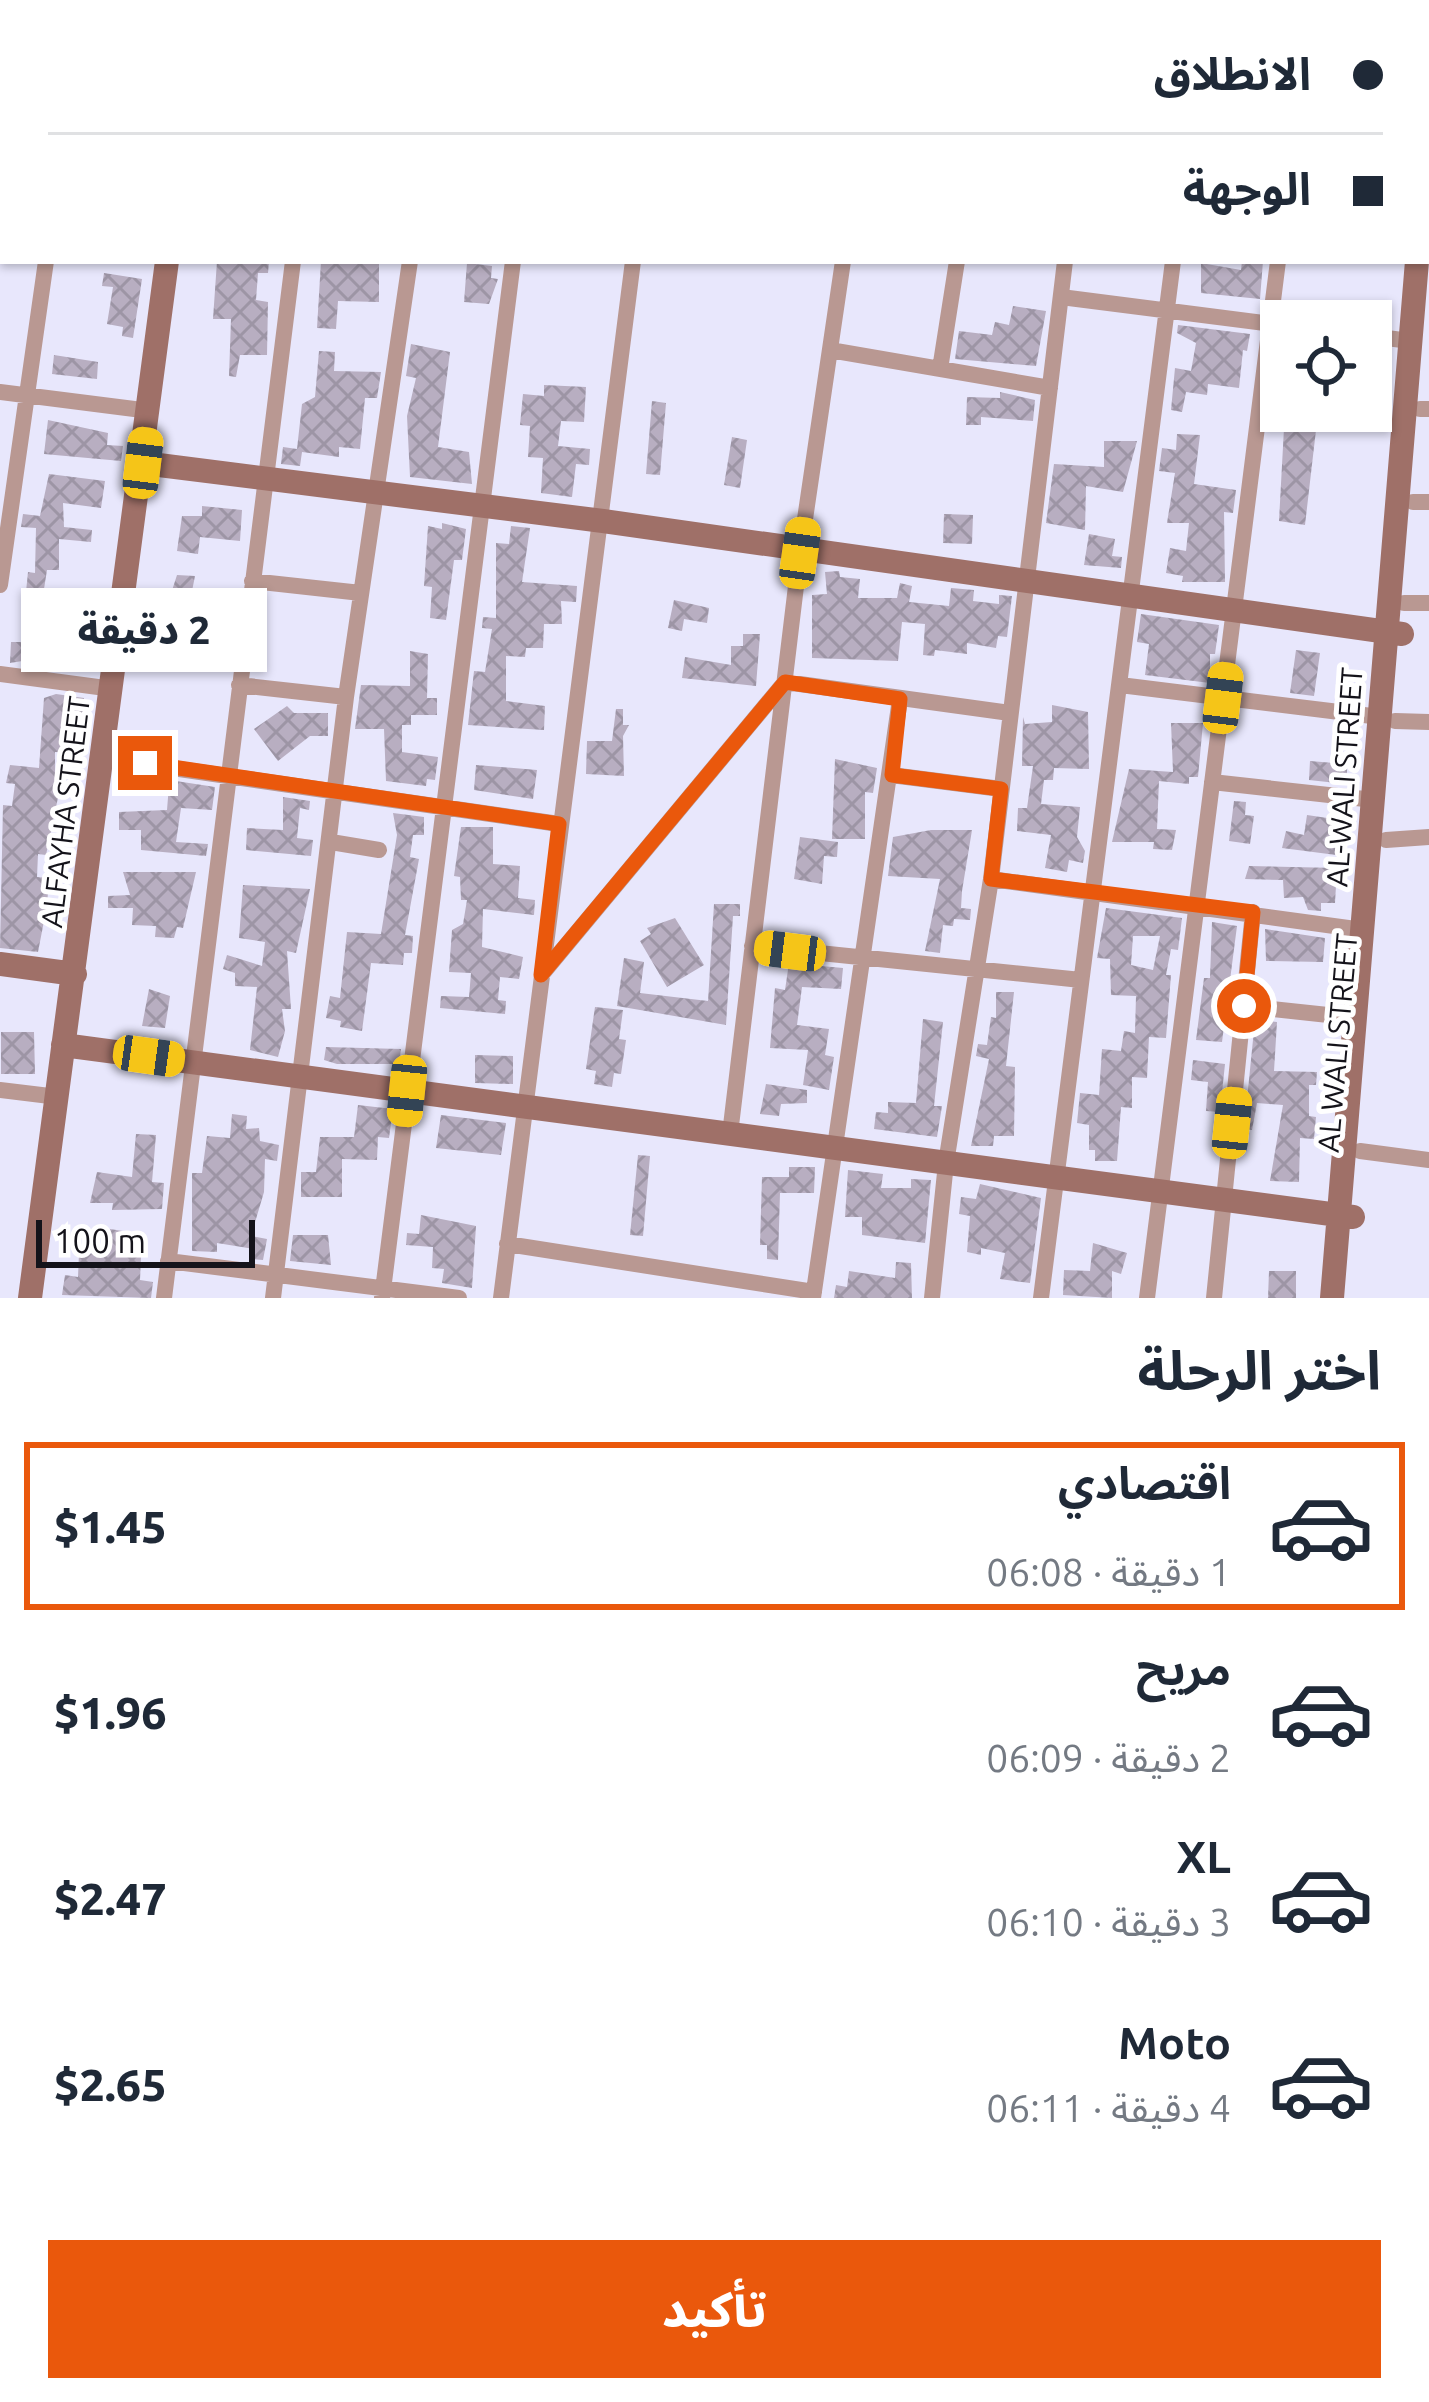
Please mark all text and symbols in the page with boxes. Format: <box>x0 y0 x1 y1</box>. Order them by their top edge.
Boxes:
text: الانطلاق <box>1154 48 1311 99</box>
text: الوجهة <box>1183 163 1311 214</box>
map controls <box>1260 300 1392 432</box>
button: locate <box>1260 300 1392 432</box>
car <box>121 425 165 501</box>
car <box>777 515 823 591</box>
callout: 2 دقيقة <box>22 589 268 673</box>
text: 2 دقيقة <box>77 608 211 651</box>
car <box>1201 660 1245 736</box>
street label: AL-WALI STREET <box>1319 666 1369 888</box>
street label: ALFAYHA STREET <box>34 694 96 930</box>
route end <box>118 736 172 790</box>
car <box>752 929 828 973</box>
street label: AL WALI STREET <box>1310 932 1364 1154</box>
route start <box>1217 979 1271 1033</box>
car <box>111 1033 187 1079</box>
car <box>385 1053 429 1129</box>
car <box>1210 1085 1254 1161</box>
scale bar <box>36 1214 255 1267</box>
text: 100 m <box>54 1222 146 1259</box>
text: اختر الرحلة <box>1138 1340 1381 1400</box>
text: اقتصادي <box>1058 1457 1231 1508</box>
icon: car <box>1267 1472 1375 1580</box>
text: $1.45 <box>54 1501 167 1552</box>
text: 1 دقيقة · 06:08 <box>986 1550 1231 1593</box>
text: مريح <box>1136 1643 1231 1694</box>
icon: car <box>1267 1658 1375 1766</box>
text: $1.96 <box>54 1687 167 1738</box>
text: 2 دقيقة · 06:09 <box>986 1736 1231 1779</box>
text: XL <box>1177 1831 1231 1882</box>
icon: car <box>1267 1844 1375 1952</box>
text: $2.47 <box>54 1873 167 1924</box>
text: 3 دقيقة · 06:10 <box>986 1900 1231 1943</box>
text: Moto <box>1118 2017 1231 2068</box>
icon: car <box>1267 2030 1375 2138</box>
text: $2.65 <box>54 2059 167 2110</box>
text: 4 دقيقة · 06:11 <box>986 2086 1231 2129</box>
button: تأكيد <box>48 2240 1381 2378</box>

